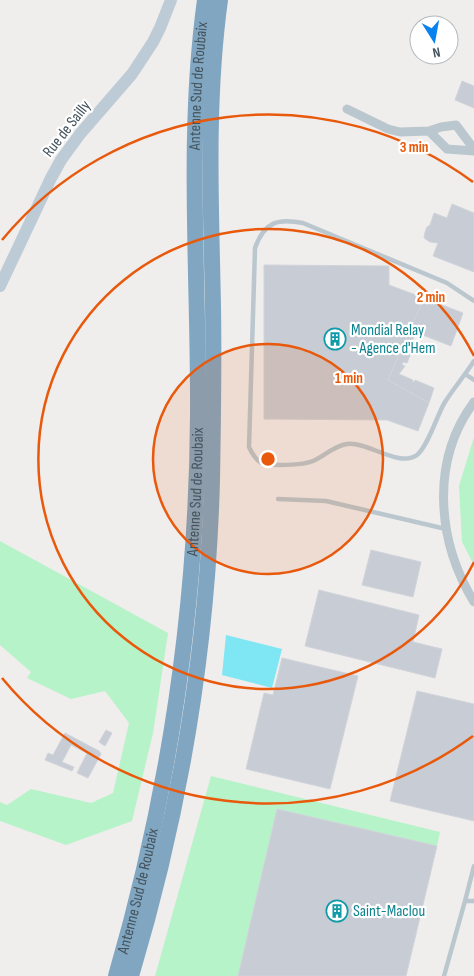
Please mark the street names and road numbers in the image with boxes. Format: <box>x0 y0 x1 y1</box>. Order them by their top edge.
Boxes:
street label: Antenne Sud de Roubaix <box>185 21 212 151</box>
street label: Rue de Sailly <box>39 97 95 161</box>
street label: Antenne Sud de Roubaix <box>183 427 207 558</box>
street label: Antenne Sud de Roubaix <box>113 826 162 957</box>

